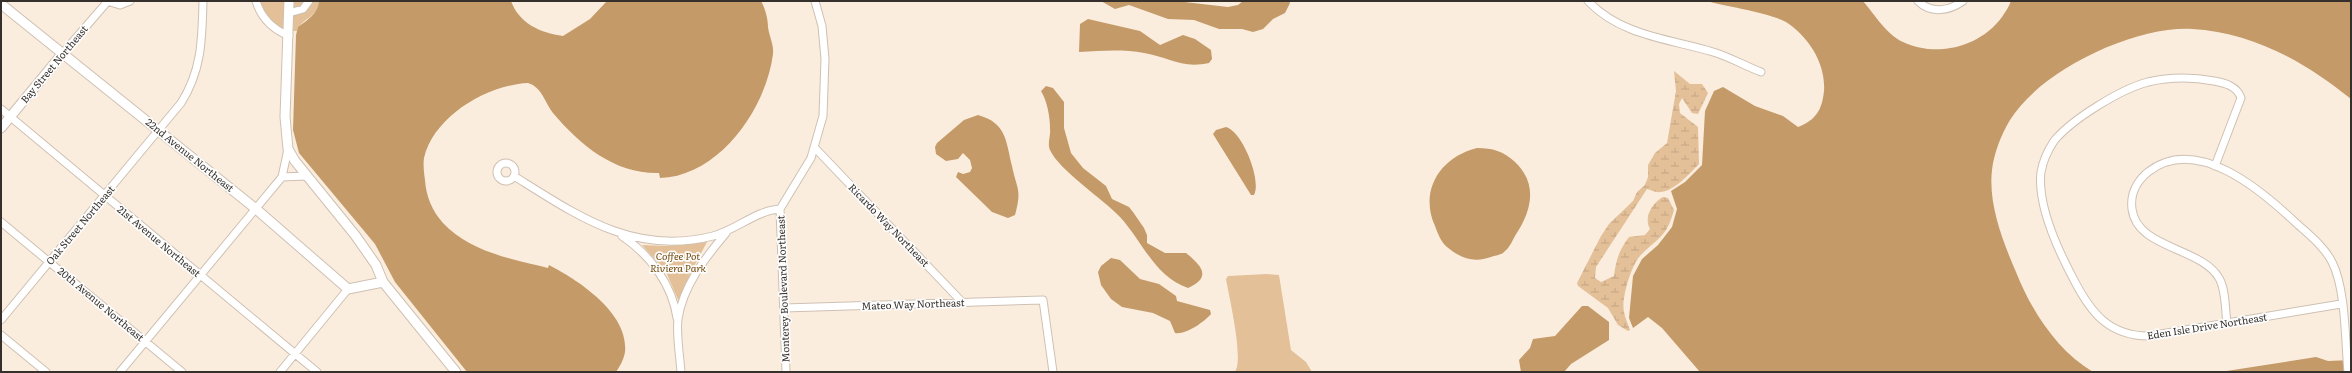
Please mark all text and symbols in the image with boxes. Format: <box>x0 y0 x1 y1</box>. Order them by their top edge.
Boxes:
street label: Bay Street Northeast <box>16 21 91 106</box>
street label: 22nd Avenue Northeast <box>143 114 238 195</box>
street label: Ricardo Way Northeast <box>846 180 933 270</box>
street label: Oak Street Northeast <box>42 182 117 268</box>
street label: 21st Avenue Northeast <box>114 201 204 280</box>
street label: Monterey Boulevard Northeast <box>772 215 793 363</box>
park label: Coffee Pot Riviera Park <box>650 248 707 275</box>
street label: 20th Avenue Northeast <box>55 263 148 344</box>
street label: Mateo Way Northeast <box>861 294 965 313</box>
street label: Eden Isle Drive Northeast <box>2146 309 2268 342</box>

